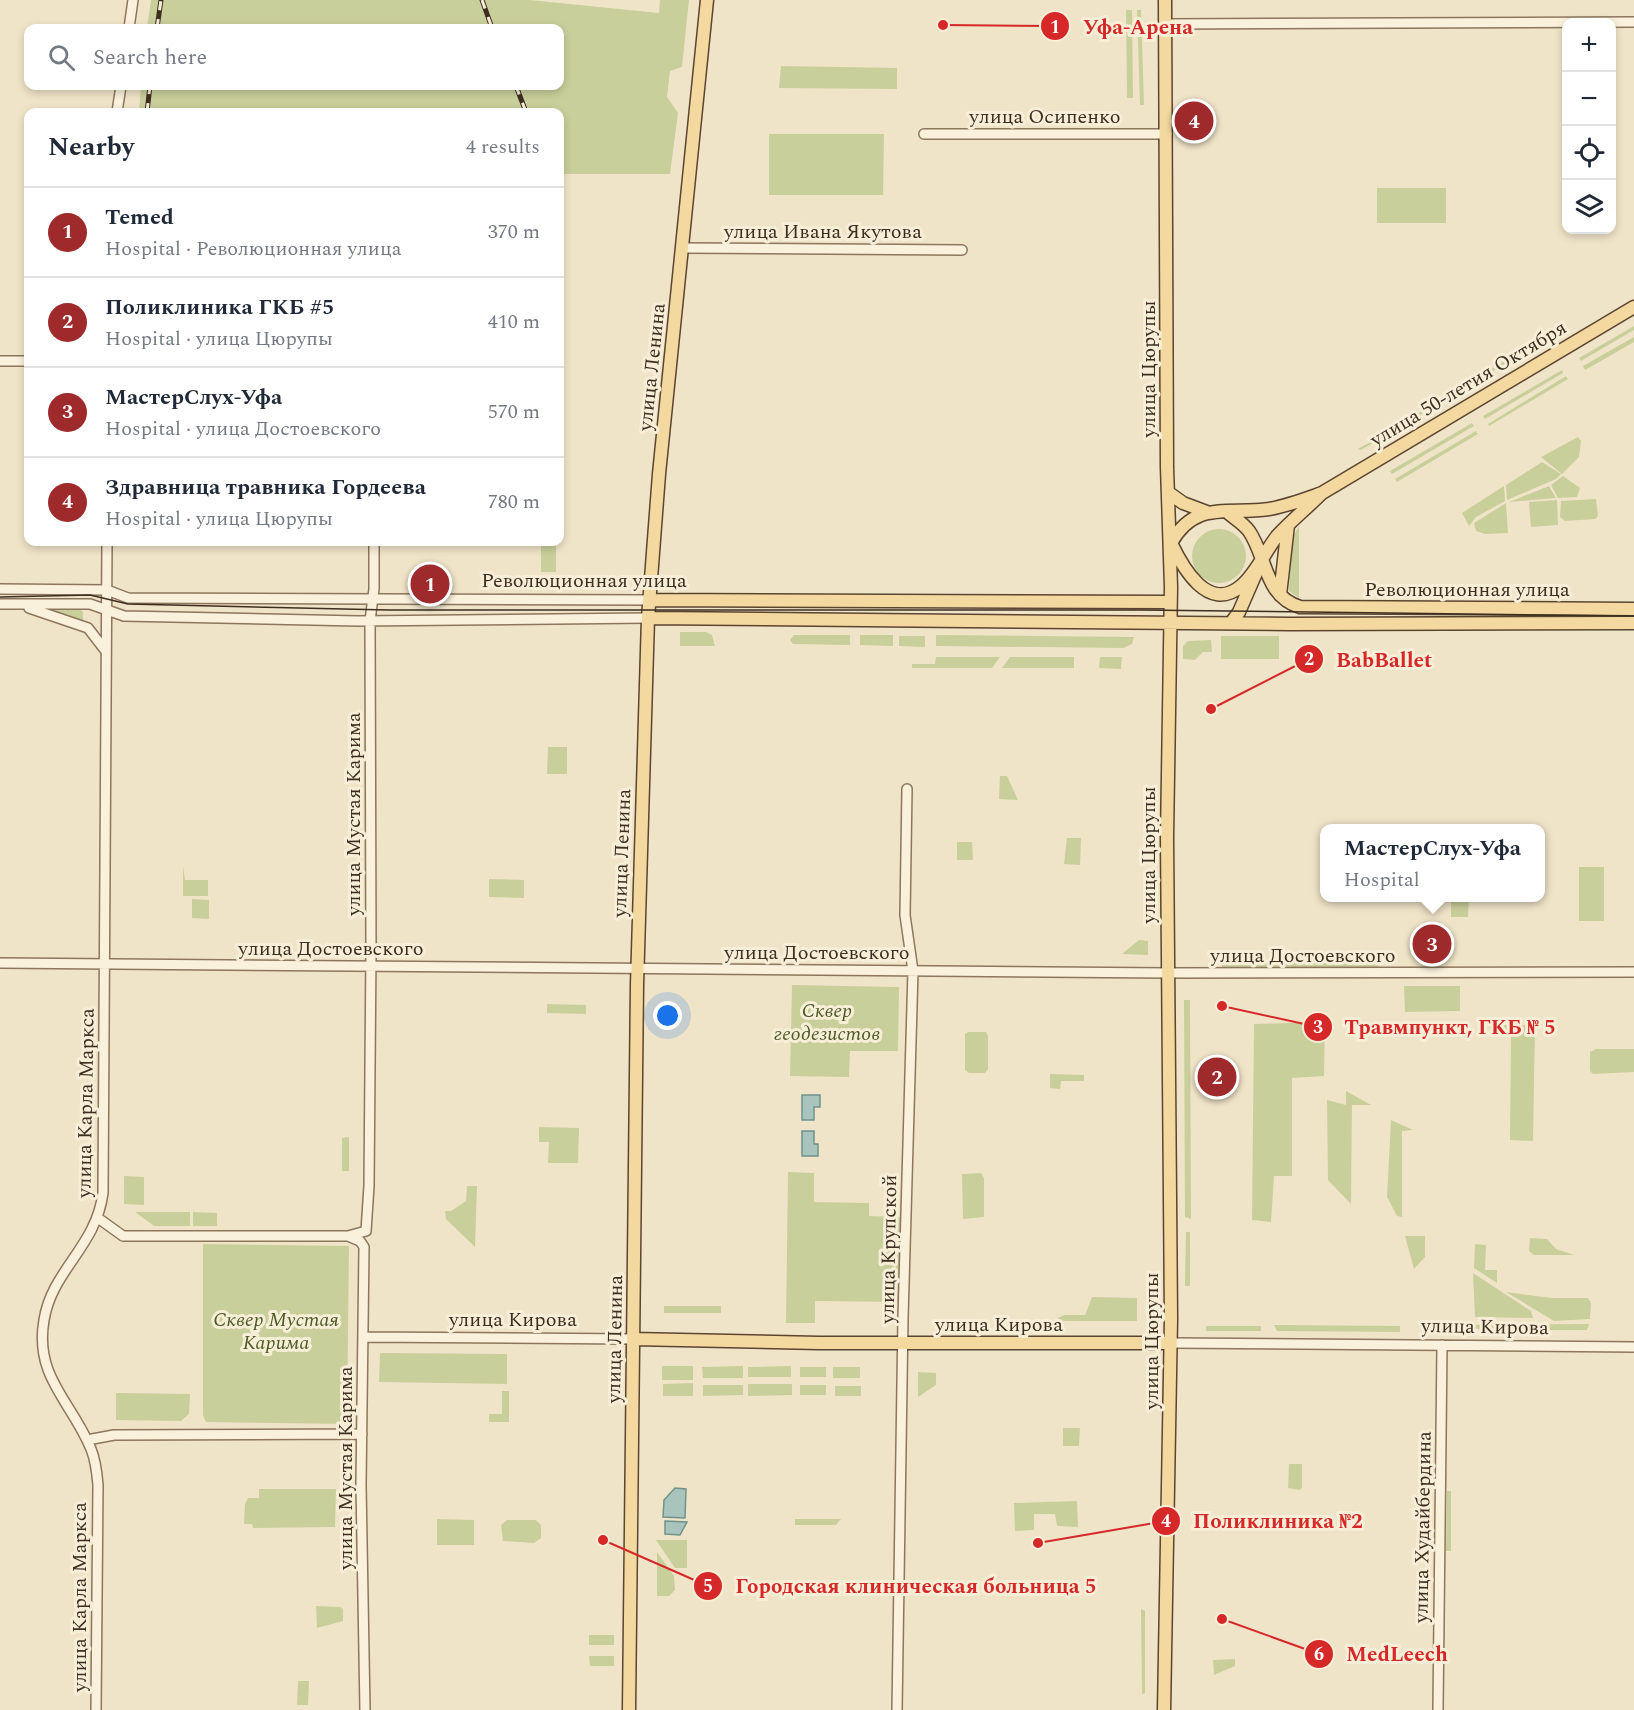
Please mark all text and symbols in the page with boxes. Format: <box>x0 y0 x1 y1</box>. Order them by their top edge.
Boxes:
callout: Уфа-Арена <box>1040 7 1205 46</box>
text: Уфа-Арена <box>1083 12 1193 44</box>
text: 1 <box>1050 14 1060 41</box>
map controls <box>1562 18 1616 234</box>
button: + <box>1562 18 1616 72</box>
search box <box>24 24 564 90</box>
icon: search <box>45 41 78 74</box>
text: Search here <box>93 41 207 74</box>
button: − <box>1562 72 1616 126</box>
pin: 4 <box>1174 98 1214 144</box>
street label: улица Осипенко <box>968 102 1121 132</box>
button: locate <box>1562 126 1616 180</box>
text: Nearby <box>48 127 134 167</box>
text: 4 results <box>466 132 540 162</box>
button: layers <box>1562 180 1616 234</box>
text: Temed <box>105 201 174 234</box>
text: 1 <box>62 217 73 247</box>
text: 370 m <box>488 217 540 247</box>
street label: улица Ивана Якутова <box>723 217 922 247</box>
text: Hospital · Революционная улица <box>105 234 401 264</box>
text: Поликлиника ГКБ #5 <box>105 291 334 324</box>
street label: улица Ленина <box>630 301 674 434</box>
street label: улица Цюрупы <box>1134 301 1164 438</box>
text: 2 <box>62 307 73 337</box>
text: 410 m <box>488 307 540 337</box>
street label: улица 50-летия Октября <box>1364 313 1573 455</box>
text: Hospital · улица Цюрупы <box>105 324 333 354</box>
text: МастерСлух-Уфа <box>105 381 282 414</box>
text: 3 <box>62 397 73 427</box>
text: 570 m <box>488 397 540 427</box>
text: Hospital · улица Достоевского <box>105 414 381 444</box>
text: Здравница травника Гордеева <box>105 471 426 504</box>
text: 4 <box>62 487 73 517</box>
text: 780 m <box>488 487 540 517</box>
text: Hospital · улица Цюрупы <box>105 504 333 534</box>
pin: 1 <box>410 562 450 606</box>
street label: Революционная улица <box>481 566 687 596</box>
street label: Революционная улица <box>1364 575 1570 605</box>
callout: BabBallet <box>1294 640 1444 679</box>
text: BabBallet <box>1336 645 1432 677</box>
text: 2 <box>1304 646 1314 673</box>
street label: улица Мустая Карима <box>339 712 369 917</box>
street label: улица Цюрупы <box>1134 787 1164 924</box>
street label: улица Ленина <box>605 788 639 919</box>
popup <box>1320 824 1545 902</box>
text: МастерСлух-Уфа <box>1344 832 1521 865</box>
text: Hospital <box>1344 865 1420 895</box>
pin: 3 <box>1412 922 1452 966</box>
street label: улица Достоевского <box>237 934 424 964</box>
street label: улица Достоевского <box>723 938 910 968</box>
street label: улица Достоевского <box>1209 941 1396 971</box>
park label: Сквер геодезистов <box>773 996 881 1049</box>
your location <box>653 1001 682 1030</box>
callout: Травмпункт, ГКБ № 5 <box>1303 1007 1568 1046</box>
street label: улица Карла Маркса <box>69 1008 103 1199</box>
text: Травмпункт, ГКБ № 5 <box>1344 1012 1556 1044</box>
text: 3 <box>1313 1014 1323 1041</box>
pin: 2 <box>1198 1054 1236 1100</box>
street label: улица Крупской <box>873 1174 905 1325</box>
street label: улица Цюрупы <box>1137 1273 1167 1410</box>
street label: улица Ленина <box>599 1274 631 1405</box>
park label: Сквер Мустая Карима <box>213 1305 339 1358</box>
street label: улица Кирова <box>448 1305 577 1335</box>
street label: улица Кирова <box>934 1310 1063 1340</box>
street label: улица Кирова <box>1420 1311 1549 1343</box>
street label: улица Мустая Карима <box>331 1366 361 1571</box>
street label: улица Худайбердина <box>1406 1431 1440 1624</box>
callout: Поликлиника №2 <box>1151 1501 1375 1540</box>
street label: улица Карла Маркса <box>65 1502 95 1693</box>
text: Поликлиника №2 <box>1193 1506 1363 1538</box>
text: 4 <box>1161 1508 1171 1535</box>
callout: Городская клиническая больница 5 <box>693 1567 1109 1606</box>
text: Городская клиническая больница 5 <box>735 1571 1097 1603</box>
text: 5 <box>703 1573 713 1600</box>
callout: MedLeech <box>1304 1635 1460 1674</box>
text: MedLeech <box>1346 1639 1448 1671</box>
text: 6 <box>1314 1641 1324 1668</box>

